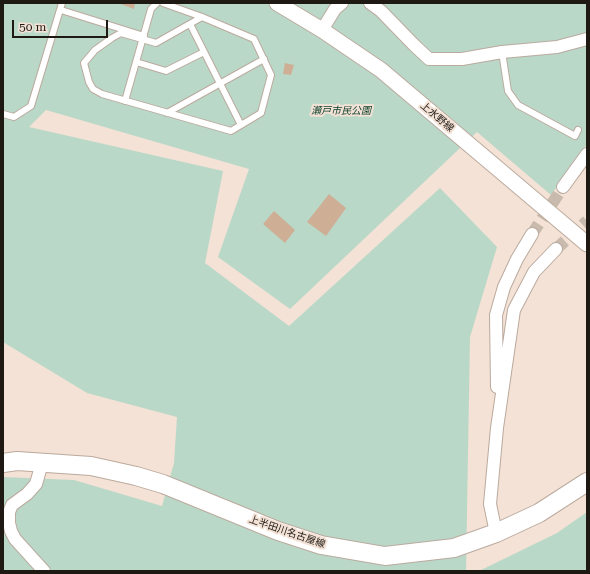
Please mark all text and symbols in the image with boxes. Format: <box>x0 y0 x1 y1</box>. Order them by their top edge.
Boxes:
scale bar <box>14 12 110 38</box>
text: 50 m <box>19 20 46 34</box>
street label: 上水野線 <box>418 100 456 134</box>
park label: 瀬戸市民公園 <box>311 105 371 117</box>
street label: 上半田川名古屋線 <box>247 513 327 551</box>

